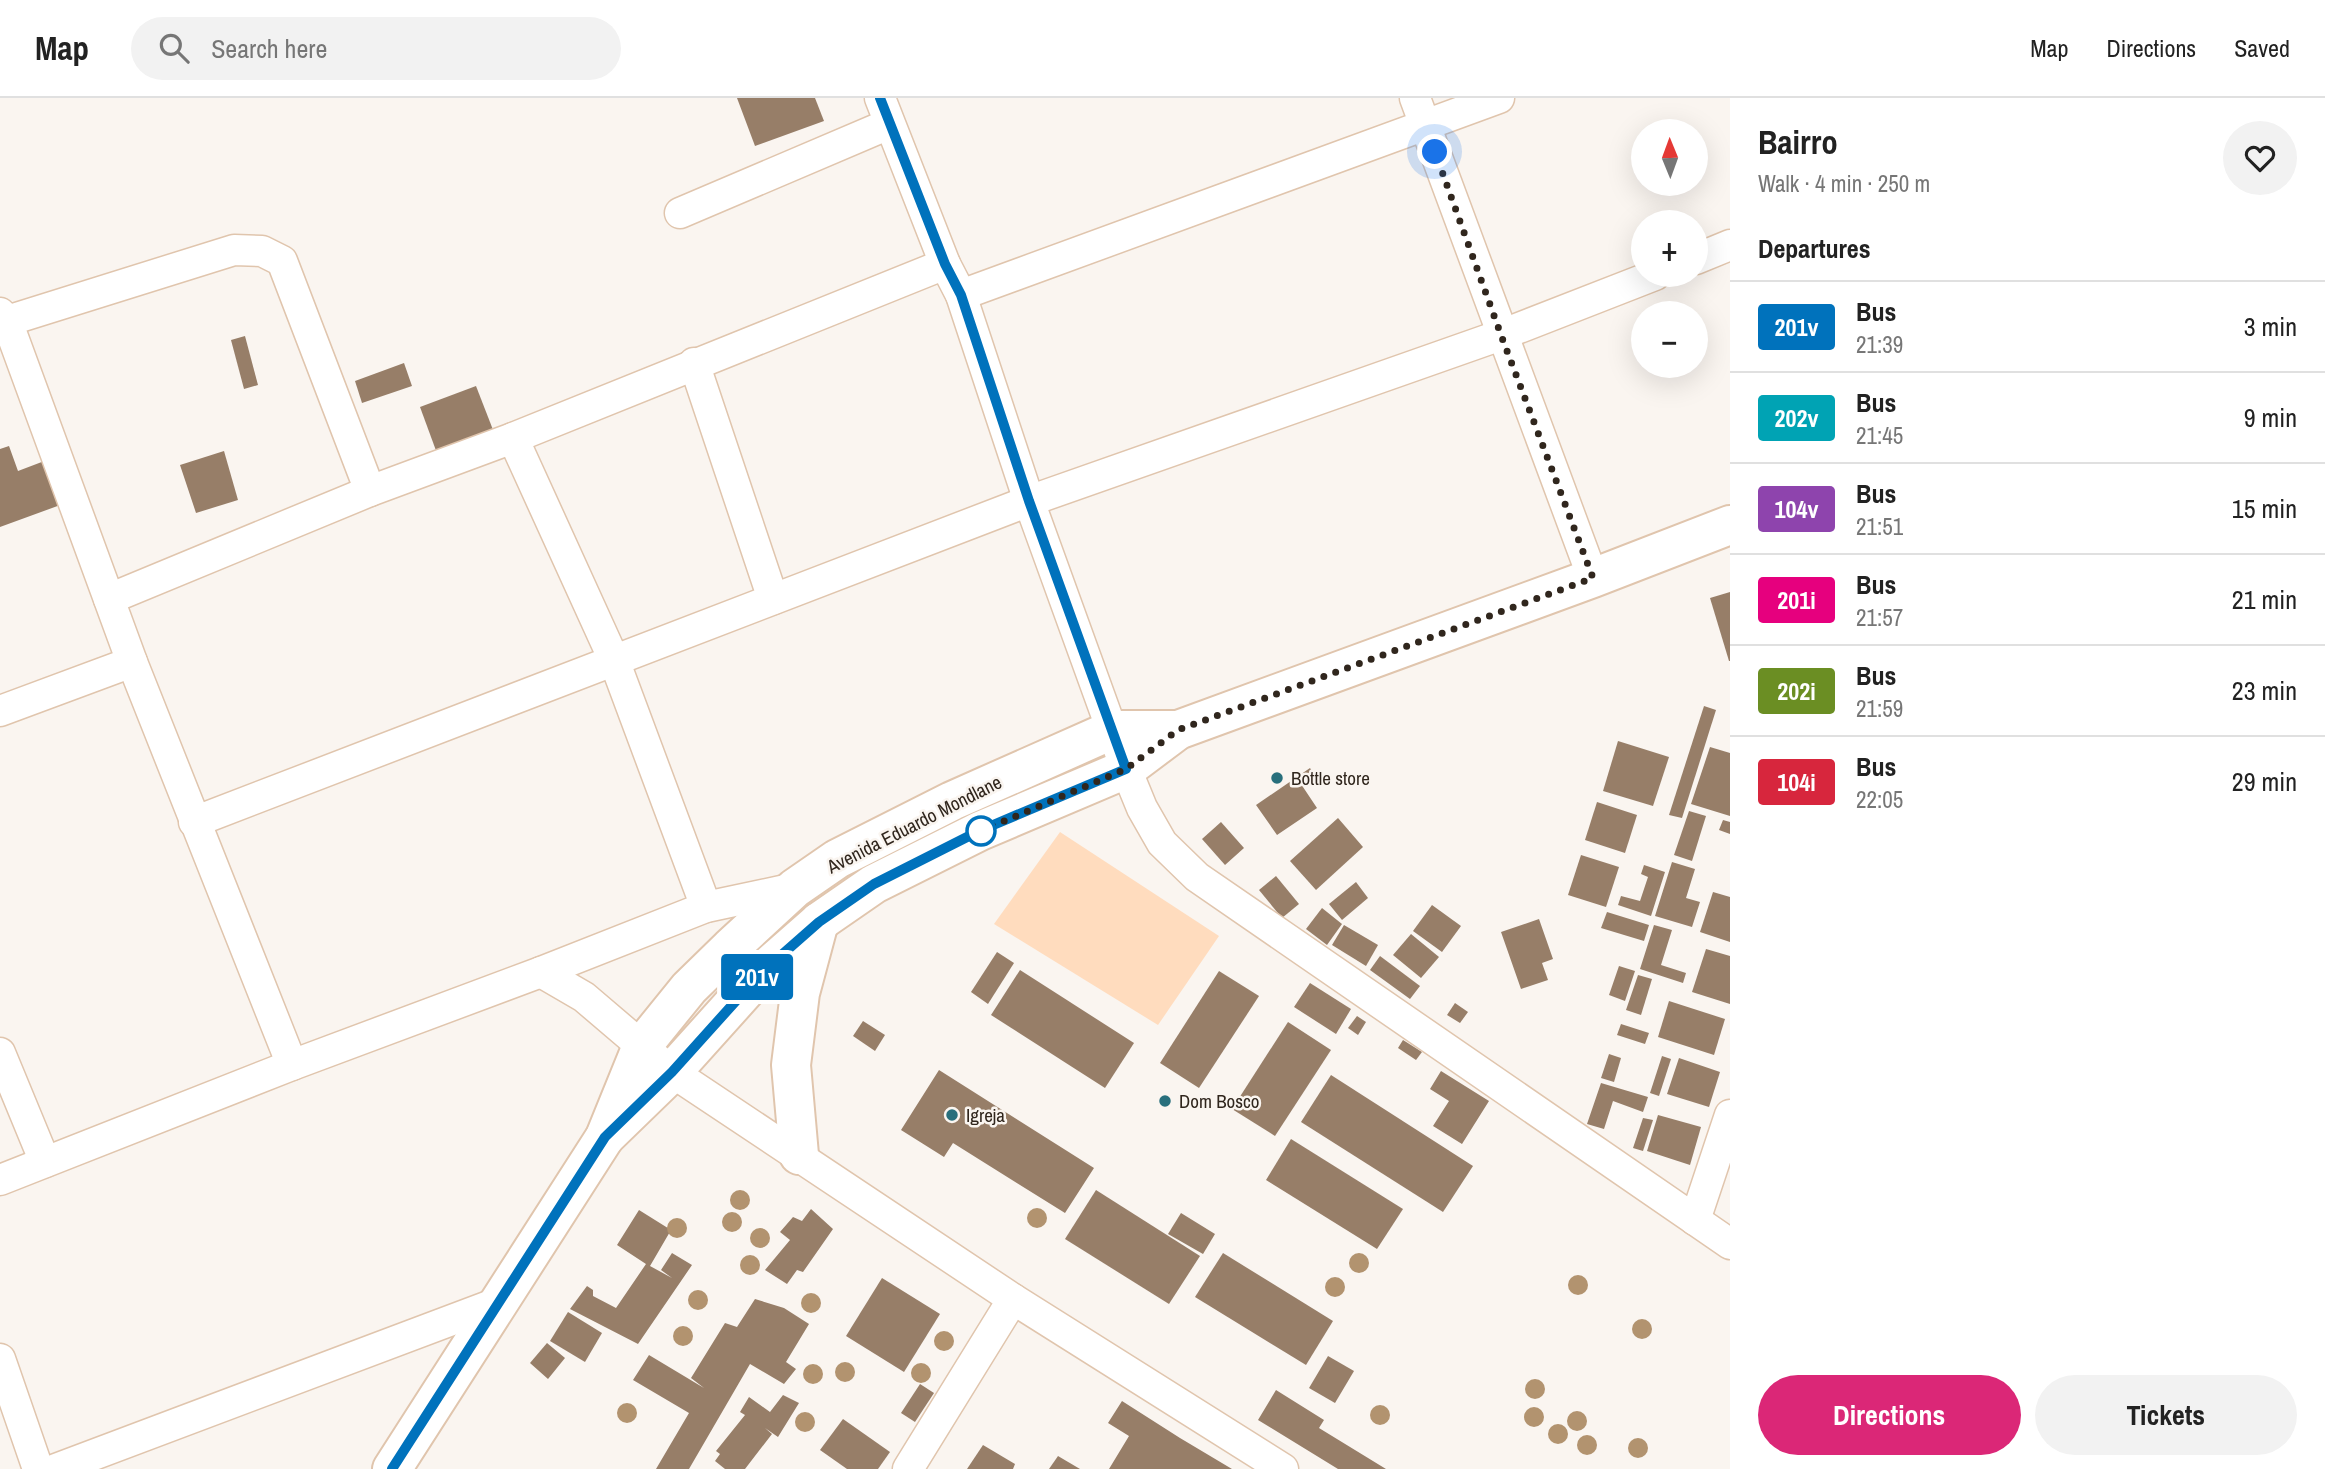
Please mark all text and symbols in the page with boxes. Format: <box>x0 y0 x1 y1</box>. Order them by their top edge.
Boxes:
search box <box>131 17 621 80</box>
text: Map <box>35 26 89 70</box>
icon: search <box>155 29 193 67</box>
text: Search here <box>211 31 327 66</box>
text: Map <box>2030 32 2068 64</box>
text: Directions <box>2106 32 2196 64</box>
text: Saved <box>2234 32 2290 64</box>
north arrow <box>1631 119 1708 196</box>
map controls <box>1631 119 1708 378</box>
text: Bairro <box>1758 120 1838 164</box>
button: heart <box>2223 121 2297 195</box>
your location <box>1417 134 1452 169</box>
text: Walk · 4 min · 250 m <box>1758 168 1930 199</box>
button: + <box>1631 210 1708 287</box>
text: Departures <box>1758 231 1871 266</box>
text: Bus <box>1856 294 1896 329</box>
button: − <box>1631 301 1708 378</box>
text: 3 min <box>2244 309 2297 344</box>
text: 201v <box>1775 311 1818 343</box>
text: 21:39 <box>1856 329 1903 360</box>
text: Bus <box>1856 385 1896 420</box>
text: 9 min <box>2244 400 2297 435</box>
text: 202v <box>1775 402 1818 434</box>
text: 21:45 <box>1856 420 1903 451</box>
text: Bus <box>1856 476 1896 511</box>
text: 15 min <box>2232 491 2297 526</box>
text: 104v <box>1775 493 1818 525</box>
text: 21:51 <box>1856 511 1903 542</box>
text: Bus <box>1856 567 1896 602</box>
text: 21 min <box>2232 582 2297 617</box>
text: 201i <box>1777 584 1816 616</box>
text: 21:57 <box>1856 602 1903 633</box>
text: Bus <box>1856 658 1896 693</box>
text: 23 min <box>2232 673 2297 708</box>
text: 202i <box>1777 675 1816 707</box>
text: 21:59 <box>1856 693 1903 724</box>
text: Bus <box>1856 749 1896 784</box>
text: 29 min <box>2232 764 2297 799</box>
place label: Bottle store <box>1291 765 1370 791</box>
text: 104i <box>1777 766 1816 798</box>
street label: Avenida Eduardo Mondlane <box>821 769 1006 880</box>
marker: Bottle store <box>1269 770 1285 786</box>
text: 22:05 <box>1856 784 1903 815</box>
unlabelled marker <box>966 816 996 846</box>
line badge: 201v <box>708 954 806 1000</box>
text: 201v <box>735 961 779 993</box>
place label: Dom Bosco <box>1179 1088 1260 1114</box>
marker: Dom Bosco <box>1157 1093 1173 1109</box>
place label: Igreja <box>966 1102 1005 1128</box>
marker: Igreja <box>944 1107 960 1123</box>
button: Directions <box>1758 1375 2021 1455</box>
button: Tickets <box>2035 1375 2297 1455</box>

